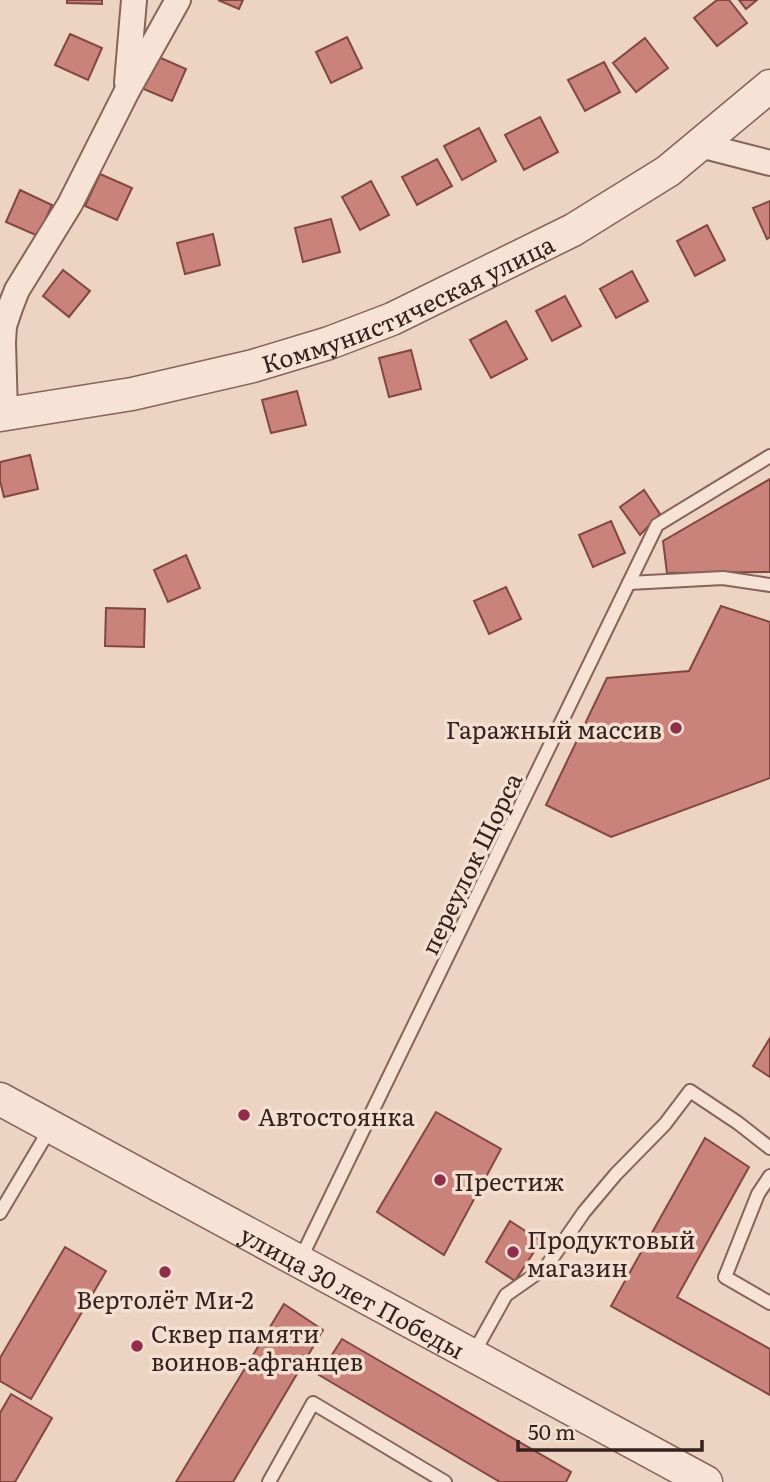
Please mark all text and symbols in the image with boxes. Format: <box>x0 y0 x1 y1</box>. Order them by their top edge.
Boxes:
street label: Коммунистическая улица <box>257 225 560 380</box>
place label: Гаражный массив <box>446 711 662 746</box>
marker: Гаражный массив <box>668 720 684 736</box>
street label: переулок Щорса <box>411 766 529 960</box>
place label: Автостоянка <box>258 1098 415 1133</box>
marker: Автостоянка <box>236 1107 252 1123</box>
place label: Престиж <box>454 1163 565 1198</box>
marker: Престиж <box>432 1172 448 1188</box>
street label: улица 30 лет Победы <box>235 1215 472 1366</box>
place label: Продуктовый магазин <box>527 1221 695 1284</box>
marker: Продуктовый магазин <box>505 1244 521 1260</box>
marker: Вертолёт Ми-2 <box>157 1264 173 1280</box>
place label: Вертолёт Ми-2 <box>76 1281 254 1316</box>
place label: Сквер памяти воинов-афганцев <box>151 1315 363 1378</box>
marker: Сквер памяти воинов-афганцев <box>129 1338 145 1354</box>
scale bar <box>518 1408 702 1452</box>
text: 50 m <box>528 1415 575 1446</box>

